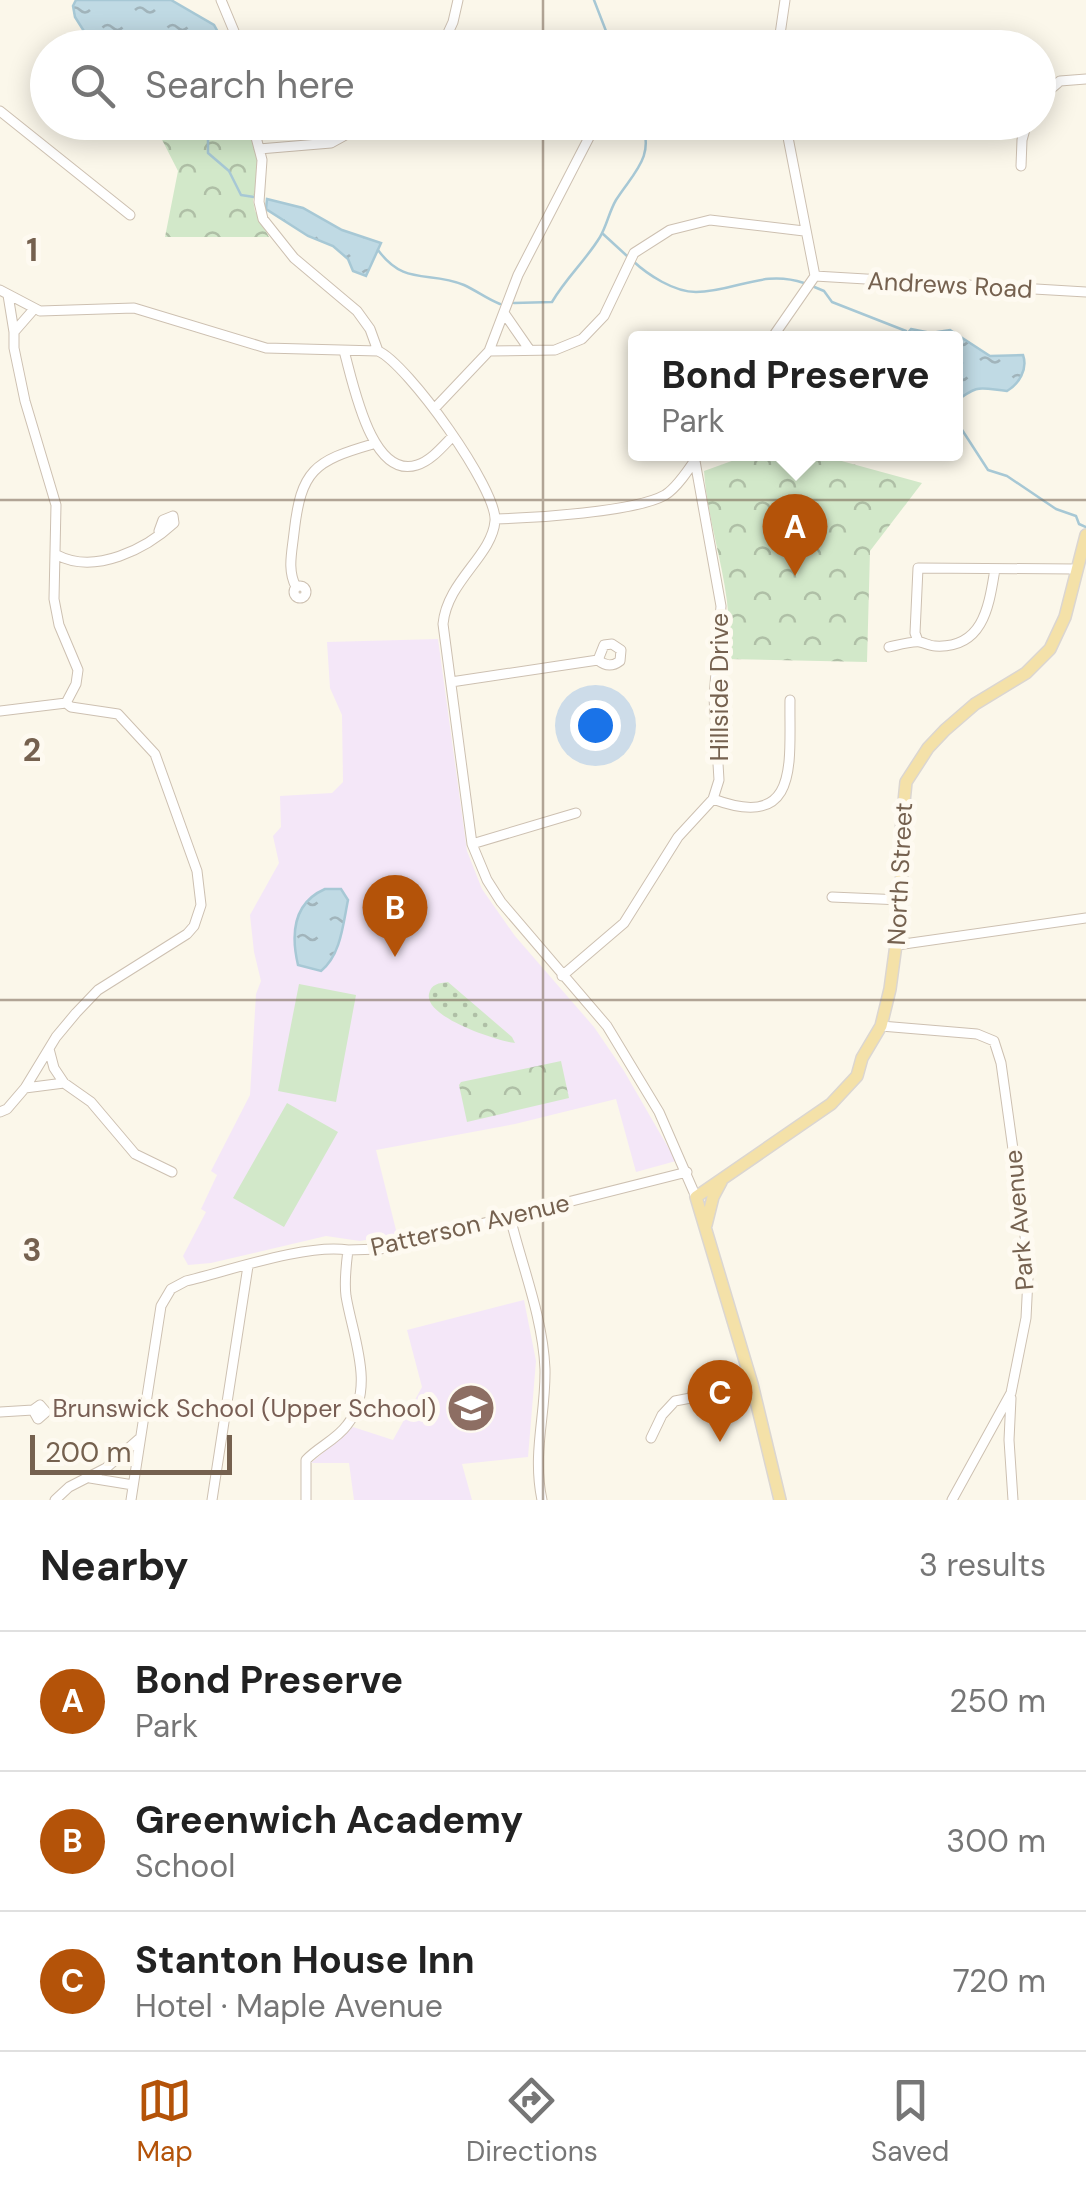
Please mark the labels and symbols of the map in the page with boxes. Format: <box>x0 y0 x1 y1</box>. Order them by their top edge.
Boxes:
text: 1 <box>26 229 38 271</box>
street label: Andrews Road <box>866 264 1034 306</box>
pin: A <box>762 494 828 576</box>
street label: Hillside Drive <box>703 613 736 761</box>
your location <box>570 700 621 751</box>
text: 2 <box>23 729 41 771</box>
street label: North Street <box>880 802 920 946</box>
pin: B <box>362 874 428 957</box>
street label: Park Avenue <box>996 1148 1042 1292</box>
street label: Patterson Avenue <box>367 1186 573 1264</box>
text: 3 <box>22 1229 42 1271</box>
pin: C <box>688 1360 752 1442</box>
school or university icon: Brunswick School (Upper School) <box>445 1382 497 1434</box>
place label: Brunswick School (Upper School) <box>52 1392 436 1425</box>
scale bar <box>30 1430 232 1474</box>

